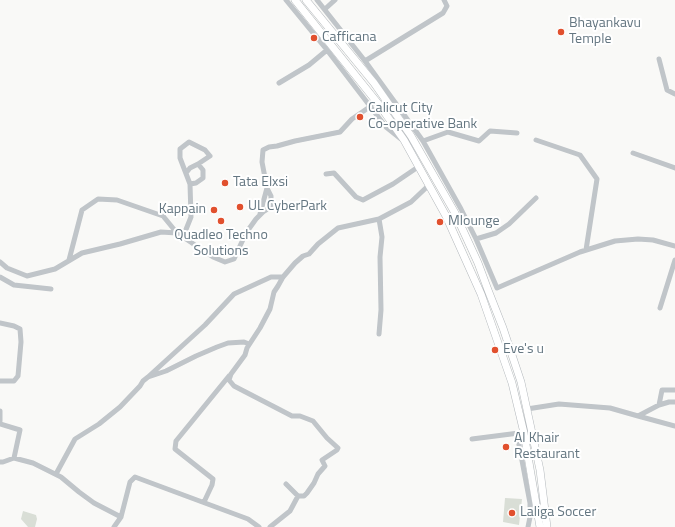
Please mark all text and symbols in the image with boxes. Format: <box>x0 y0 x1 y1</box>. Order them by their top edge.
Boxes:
place label: Bhayankavu Temple <box>569 16 641 48</box>
marker: Bhayankavu Temple <box>556 27 566 37</box>
place label: Cafficana <box>322 30 377 46</box>
marker: Cafficana <box>309 33 319 43</box>
place label: Calicut City Co-operative Bank <box>368 101 477 134</box>
marker: Calicut City Co-operative Bank <box>355 112 365 122</box>
place label: Tata Elxsi <box>233 175 288 191</box>
marker: Tata Elxsi <box>220 178 230 188</box>
place label: UL CyberPark <box>248 199 327 215</box>
place label: Kappain <box>159 202 206 218</box>
marker: UL CyberPark <box>235 202 245 212</box>
marker: Kappain <box>209 205 219 215</box>
place label: Mlounge <box>448 214 500 230</box>
marker: Quadleo Techno Solutions <box>216 216 226 226</box>
marker: Mlounge <box>435 217 445 227</box>
place label: Quadleo Techno Solutions <box>174 228 268 260</box>
place label: Eve's u <box>503 342 544 358</box>
marker: Eve's u <box>490 345 500 355</box>
place label: Al Khair Restaurant <box>514 431 580 464</box>
marker: Al Khair Restaurant <box>501 442 511 452</box>
place label: Laliga Soccer <box>520 505 596 521</box>
marker: Laliga Soccer <box>507 508 517 518</box>

